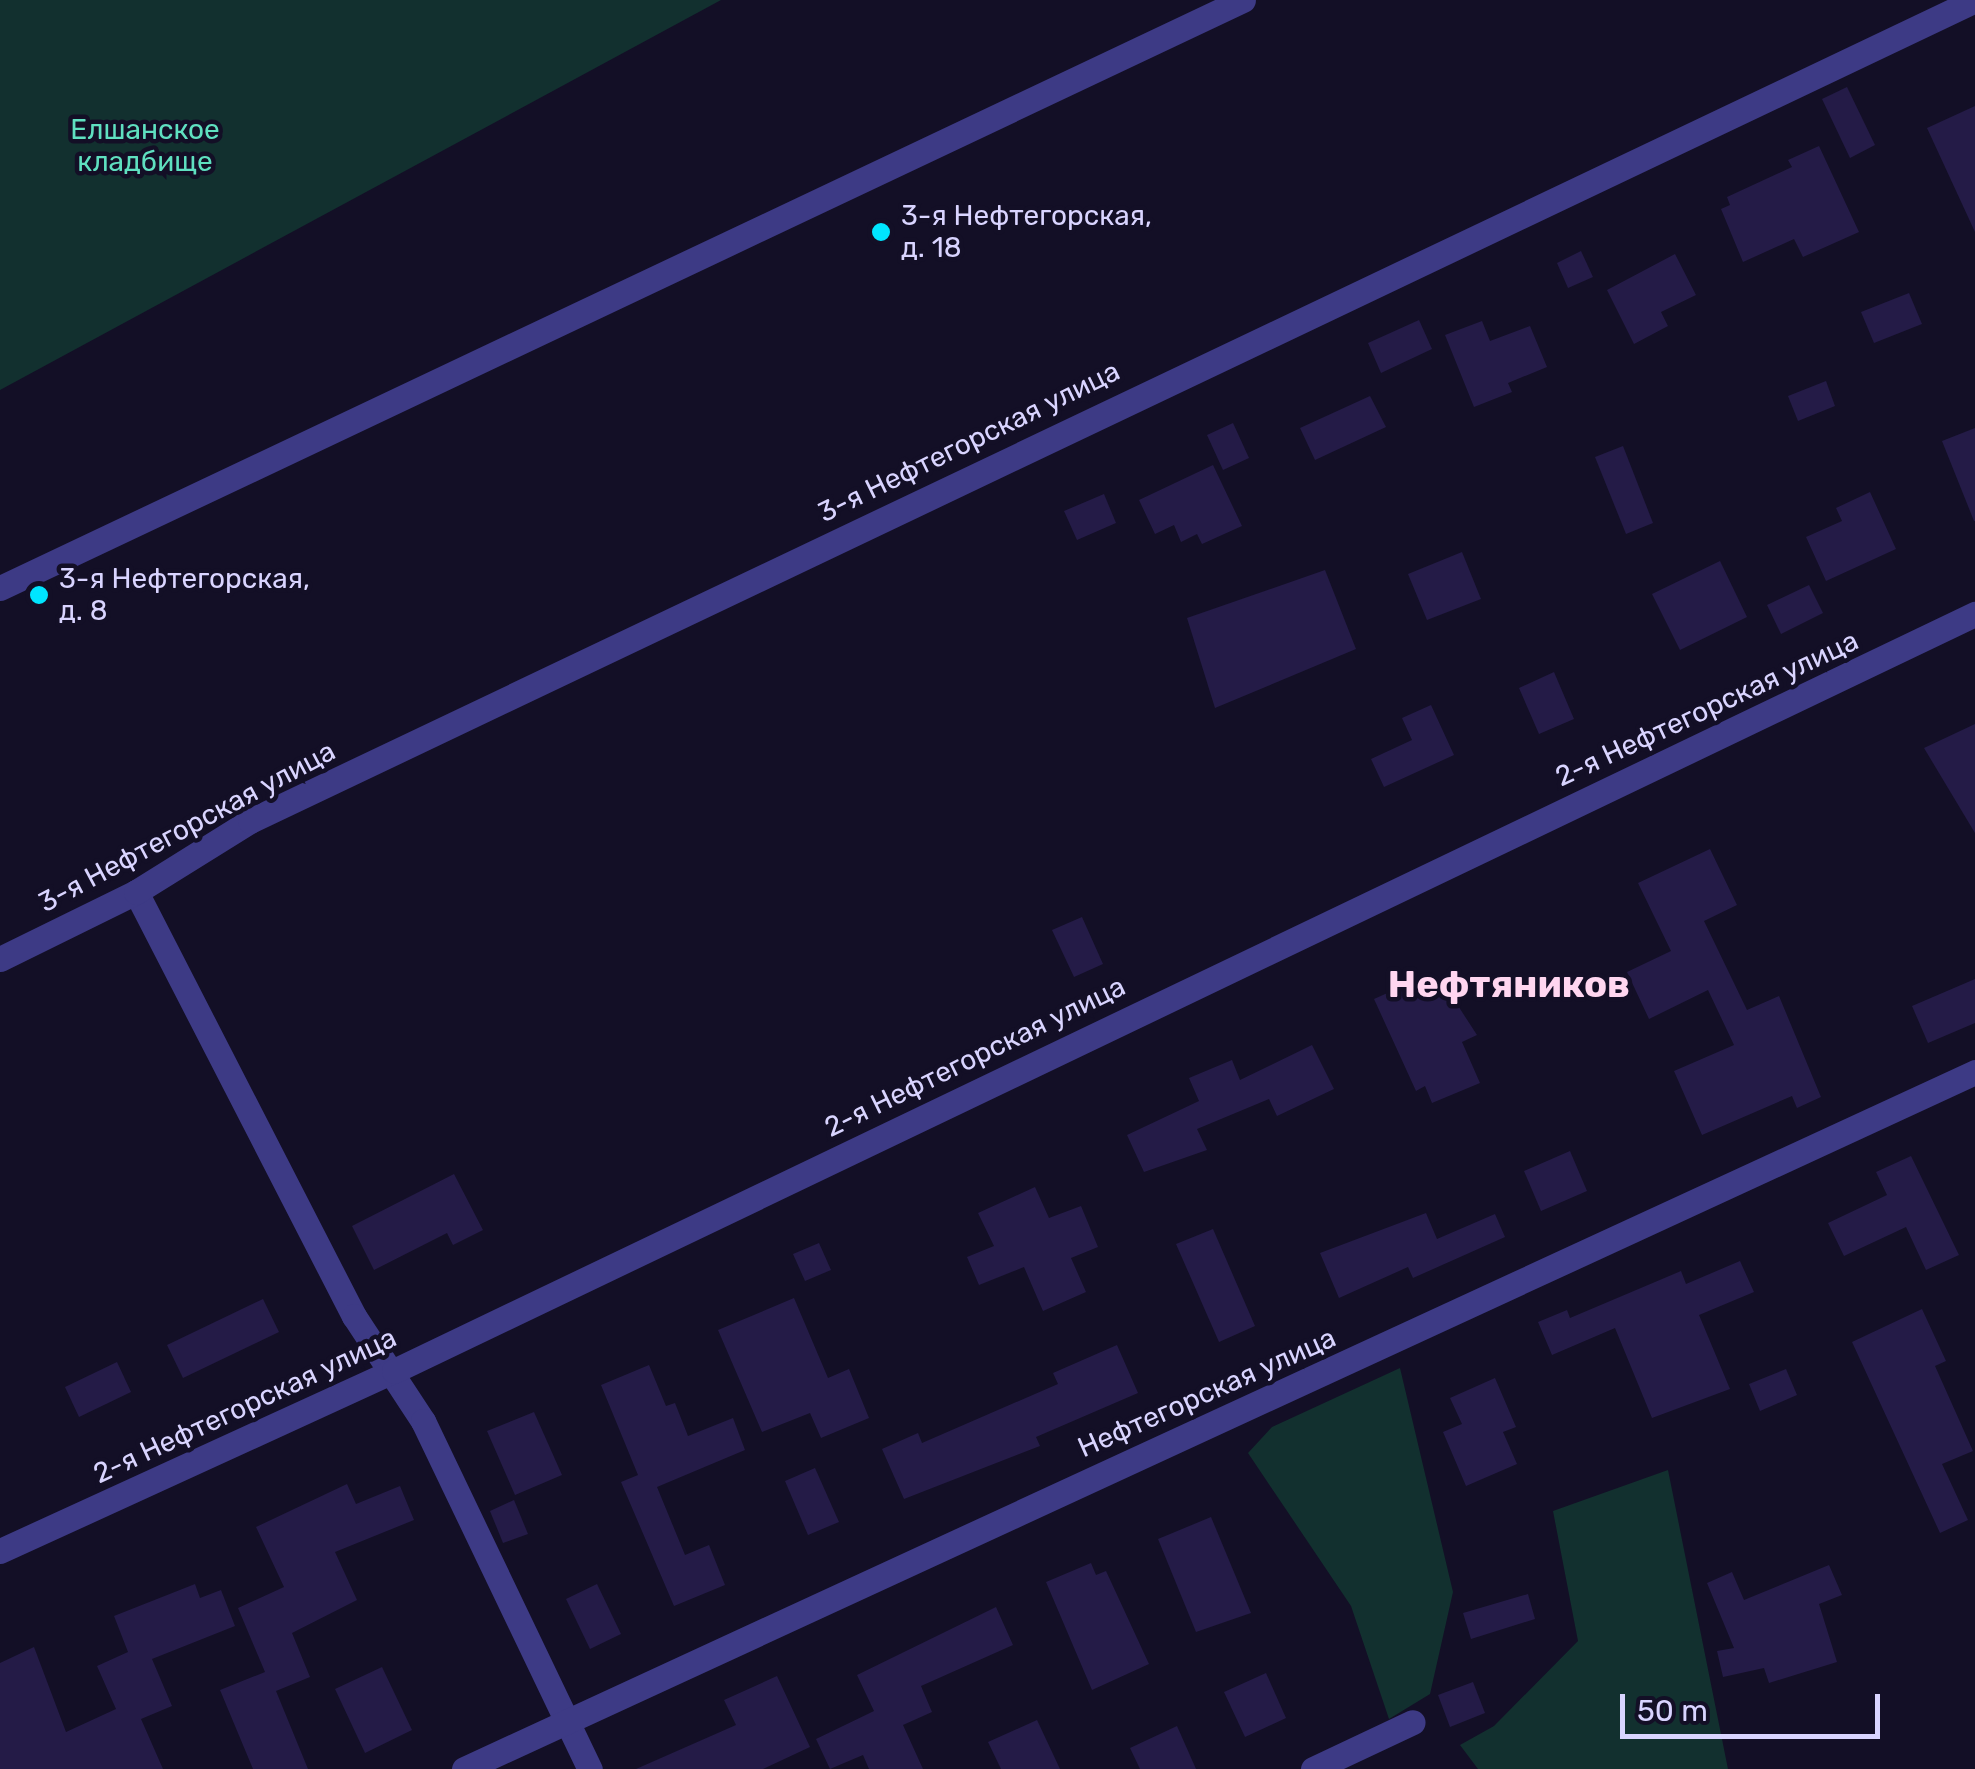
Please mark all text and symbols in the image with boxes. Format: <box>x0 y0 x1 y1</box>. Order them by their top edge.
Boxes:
park label: Елшанское кладбище <box>70 113 220 179</box>
place label: 3-я Нефтегорская, д. 18 <box>901 199 1152 265</box>
marker: 3-я Нефтегорская, д. 18 <box>870 221 892 243</box>
street label: 3-я Нефтегорская улица <box>813 354 1125 530</box>
place label: 3-я Нефтегорская, д. 8 <box>59 562 310 628</box>
marker: 3-я Нефтегорская, д. 8 <box>28 584 50 606</box>
street label: 2-я Нефтегорская улица <box>1550 624 1864 794</box>
street label: 3-я Нефтегорская улица <box>33 734 341 920</box>
district label: Нефтяников <box>1388 962 1630 1008</box>
street label: 2-я Нефтегорская улица <box>819 970 1131 1144</box>
street label: 2-я Нефтегорская улица <box>88 1321 402 1491</box>
street label: Нефтегорская улица <box>1073 1321 1341 1465</box>
scale bar <box>1625 1674 1885 1736</box>
text: 50 m <box>1637 1693 1708 1729</box>

